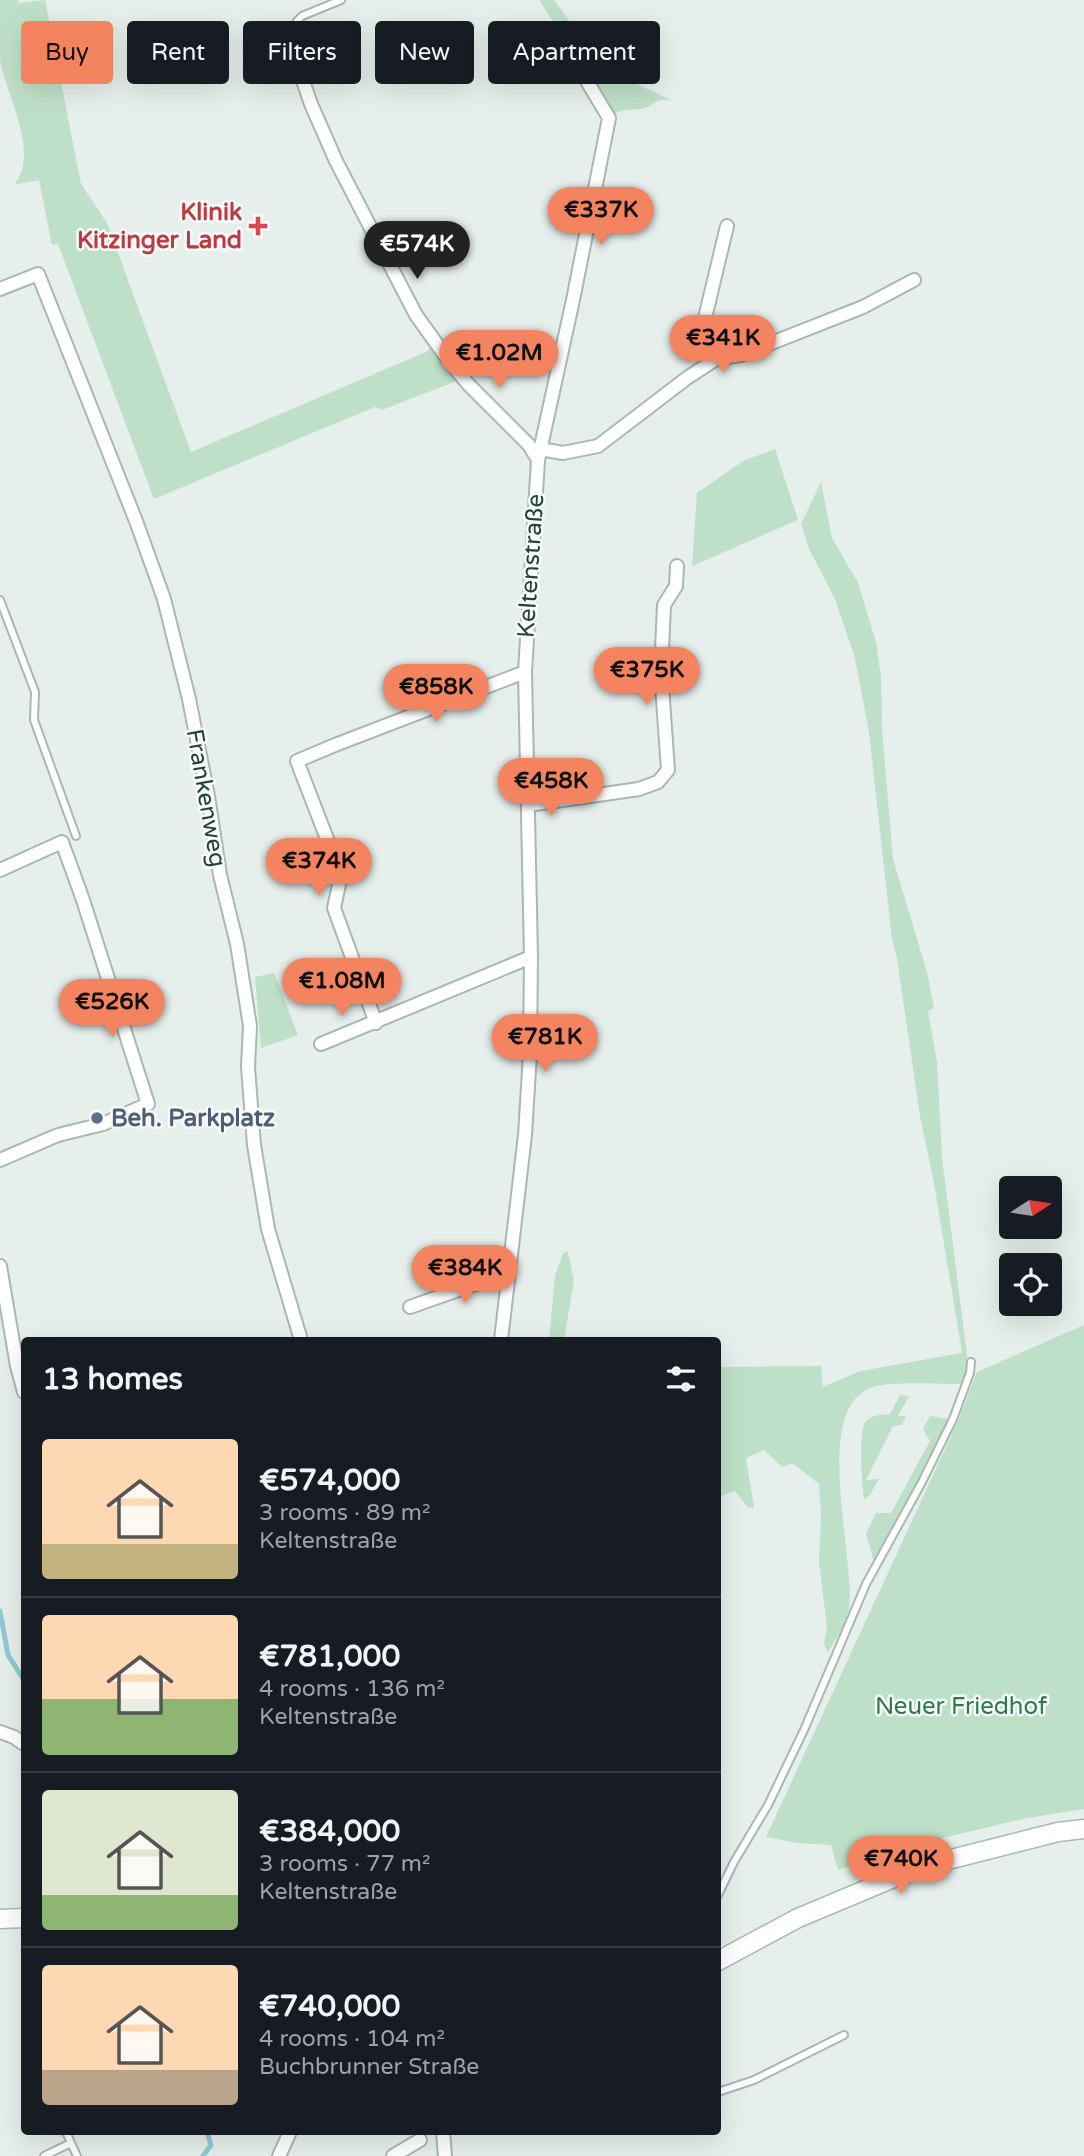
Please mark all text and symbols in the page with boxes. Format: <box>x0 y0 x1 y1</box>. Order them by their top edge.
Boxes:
chip: Buy <box>21 21 113 84</box>
chip: Rent <box>127 21 229 84</box>
chip: Filters <box>243 21 361 84</box>
chip: New <box>375 21 474 84</box>
chip: Apartment <box>488 21 660 84</box>
pin: €337K <box>552 188 650 247</box>
text: €337K <box>564 196 638 224</box>
place label: Klinik Kitzinger Land <box>77 198 242 255</box>
marker: Klinik Kitzinger Land <box>248 216 268 236</box>
pin: €574K <box>368 222 466 281</box>
text: €574K <box>380 230 454 258</box>
pin: €341K <box>674 316 772 375</box>
text: €341K <box>686 324 760 352</box>
pin: €1.02M <box>442 330 556 390</box>
text: €1.02M <box>455 339 543 367</box>
street label: Keltenstraße <box>512 493 550 639</box>
pin: €375K <box>598 648 696 707</box>
text: €375K <box>610 656 684 684</box>
pin: €858K <box>387 664 485 724</box>
text: €858K <box>399 673 473 701</box>
street label: Frankenweg <box>180 727 232 869</box>
pin: €458K <box>502 758 600 818</box>
text: €458K <box>514 767 588 795</box>
pin: €374K <box>270 838 368 898</box>
text: €374K <box>282 847 356 875</box>
pin: €1.08M <box>285 958 399 1018</box>
text: €1.08M <box>298 967 386 995</box>
pin: €526K <box>63 979 161 1039</box>
text: €526K <box>75 988 149 1016</box>
pin: €781K <box>496 1014 594 1074</box>
text: €781K <box>508 1023 582 1051</box>
place label: Beh. Parkplatz <box>111 1104 275 1133</box>
marker: Beh. Parkplatz <box>89 1110 105 1126</box>
north arrow <box>999 1176 1062 1239</box>
map controls <box>999 1176 1062 1316</box>
pin: €384K <box>416 1246 514 1305</box>
button: locate <box>999 1253 1062 1316</box>
text: €384K <box>428 1254 502 1282</box>
icon: filters <box>662 1360 700 1398</box>
text: 13 homes <box>42 1361 183 1398</box>
text: €574,000 <box>259 1462 400 1499</box>
icon: home <box>98 1467 182 1551</box>
text: 3 rooms · 89 m² <box>259 1499 430 1527</box>
text: Keltenstraße <box>259 1527 397 1555</box>
text: €781,000 <box>259 1638 400 1675</box>
icon: home <box>98 1643 182 1727</box>
text: 4 rooms · 136 m² <box>259 1675 445 1703</box>
park label: Neuer Friedhof <box>875 1692 1048 1721</box>
text: Keltenstraße <box>259 1703 397 1731</box>
text: €384,000 <box>259 1813 400 1850</box>
icon: home <box>98 1818 182 1902</box>
pin: €740K <box>852 1836 950 1896</box>
text: €740K <box>864 1845 938 1873</box>
text: 3 rooms · 77 m² <box>259 1850 430 1878</box>
text: Keltenstraße <box>259 1878 397 1906</box>
text: €740,000 <box>259 1988 400 2025</box>
icon: home <box>98 1993 182 2077</box>
text: 4 rooms · 104 m² <box>259 2025 445 2053</box>
text: Buchbrunner Straße <box>259 2053 479 2081</box>

